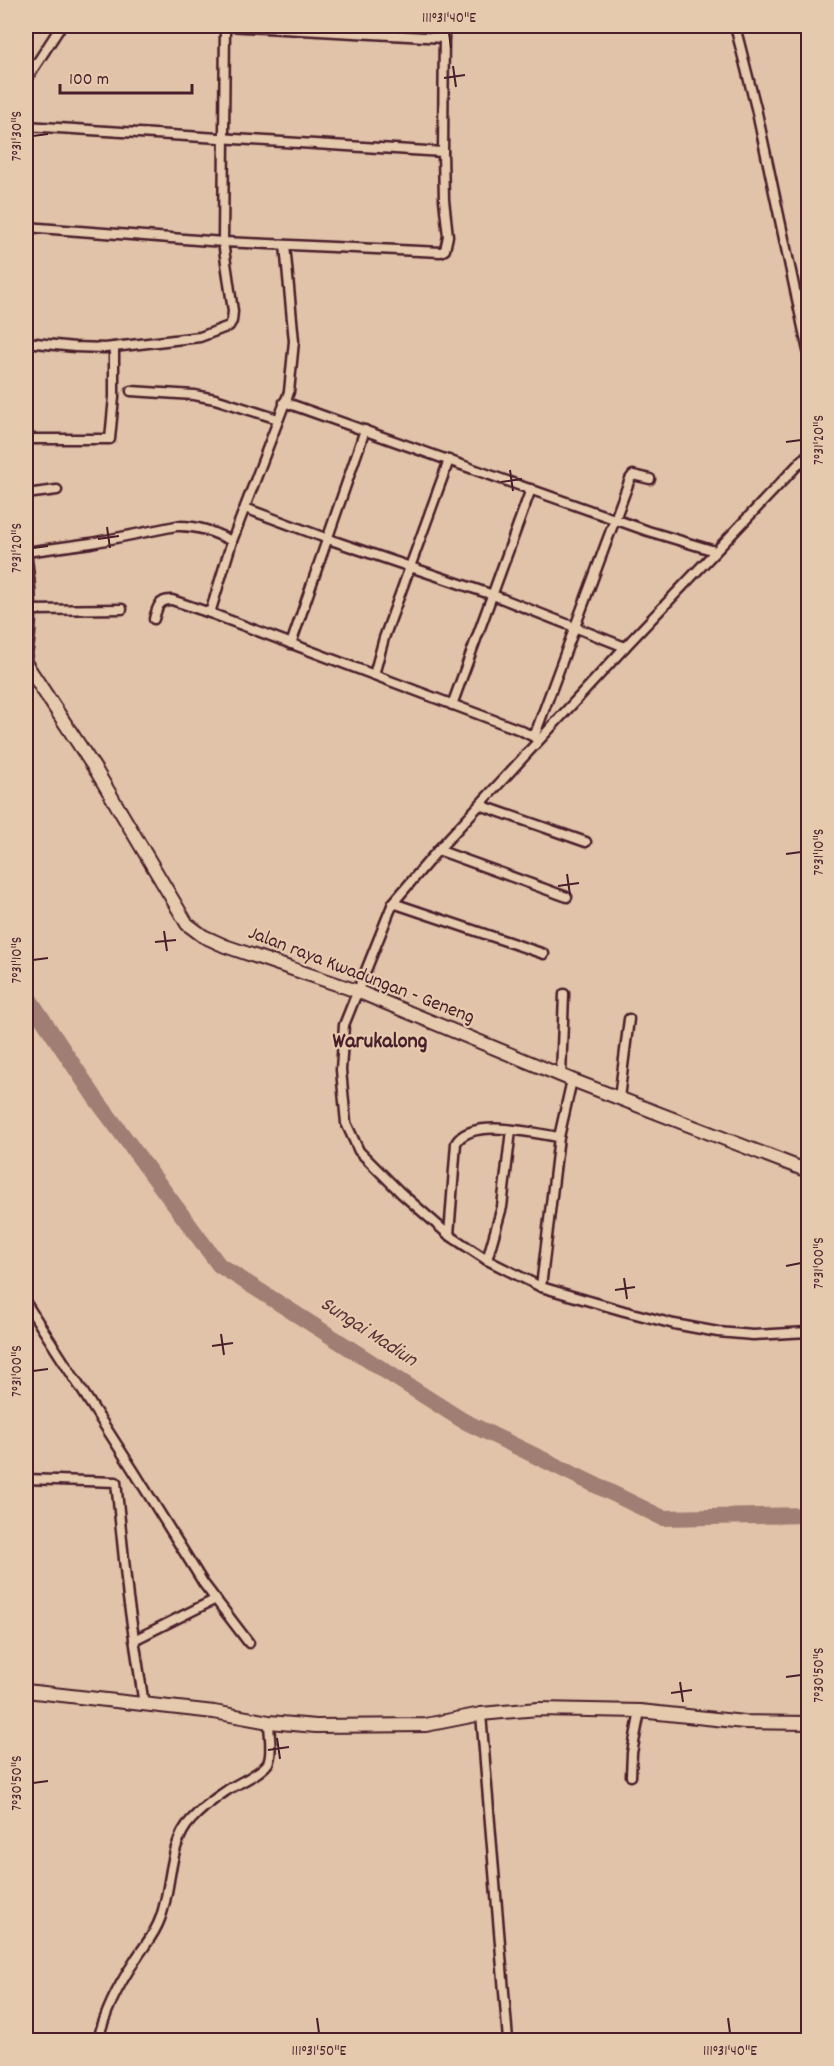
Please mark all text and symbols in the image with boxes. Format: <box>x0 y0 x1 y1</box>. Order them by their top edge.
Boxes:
text: 111°31'40"E <box>422 8 476 30</box>
scale bar <box>60 57 192 95</box>
text: 100 m <box>69 68 109 93</box>
text: 7°31'30"S <box>7 111 29 161</box>
text: 7°31'20"S <box>809 415 831 465</box>
text: 7°31'20"S <box>7 523 29 573</box>
text: 7°31'10"S <box>809 829 831 875</box>
street label: Jalan raya Kwadungan - Geneng <box>244 920 478 1032</box>
text: 7°31'10"S <box>7 937 29 983</box>
district label: Warukalong <box>333 1027 428 1058</box>
text: 7°31'00"S <box>809 1237 831 1289</box>
water label: Sungai Madiun <box>314 1290 424 1376</box>
text: 7°31'00"S <box>7 1345 29 1397</box>
text: 7°30'50"S <box>809 1647 831 1703</box>
text: 7°30'50"S <box>7 1755 29 1811</box>
text: 111°31'50"E <box>292 2041 347 2063</box>
text: 111°31'40"E <box>703 2041 757 2063</box>

